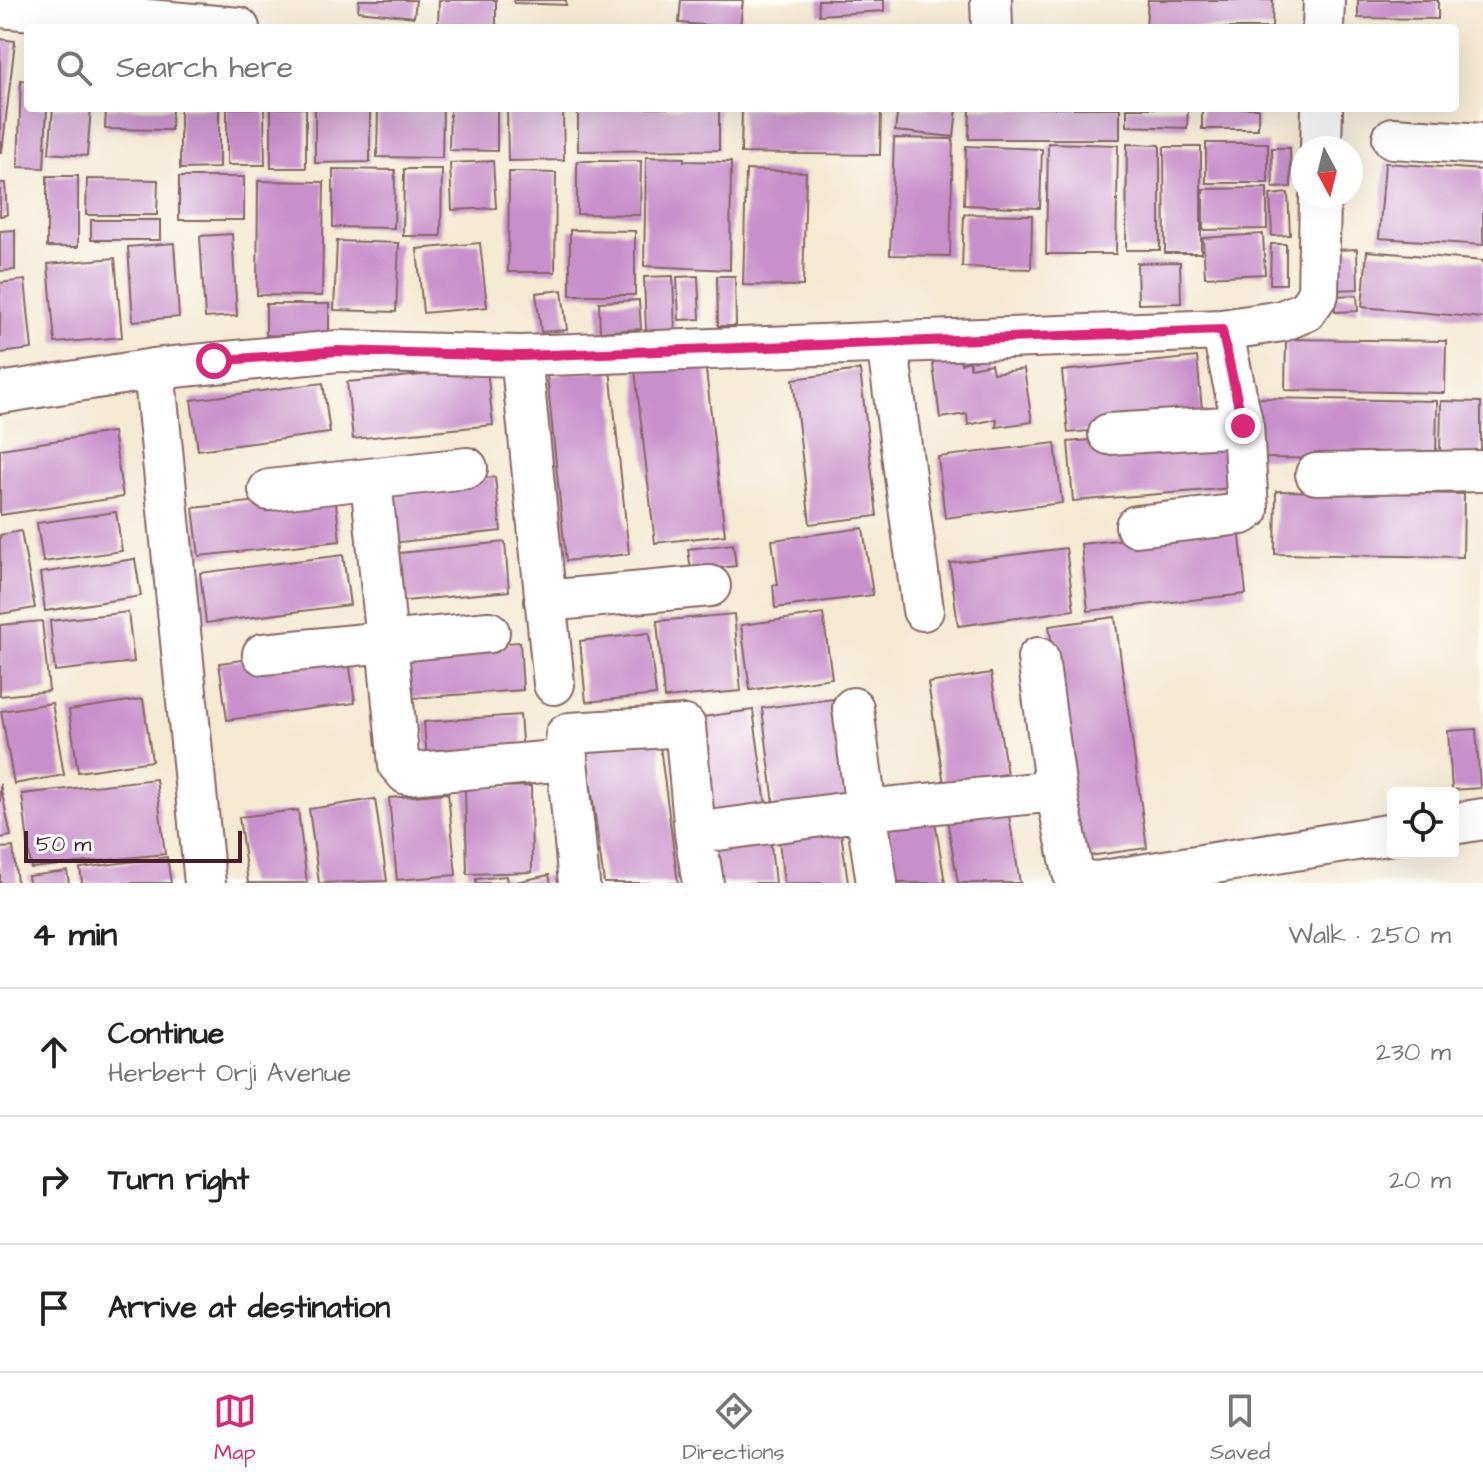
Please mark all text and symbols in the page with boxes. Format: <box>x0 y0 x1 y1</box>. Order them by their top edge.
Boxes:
search box <box>24 24 1459 112</box>
icon: search <box>52 46 96 90</box>
text: Search here <box>116 47 293 89</box>
north arrow <box>1291 136 1363 208</box>
route start <box>196 343 232 379</box>
route end <box>1225 408 1261 444</box>
map controls <box>1387 787 1459 859</box>
button: locate <box>1387 787 1459 859</box>
scale bar <box>24 827 242 863</box>
text: 50 m <box>36 829 91 860</box>
text: 4 min <box>32 911 117 959</box>
text: Walk · 250 m <box>1288 917 1451 953</box>
text: Continue <box>108 1013 224 1055</box>
icon: ahead <box>32 1030 76 1074</box>
text: 230 m <box>1376 1034 1451 1070</box>
text: Herbert Orji Avenue <box>108 1055 351 1091</box>
icon: right <box>32 1158 76 1202</box>
text: Turn right <box>108 1159 249 1201</box>
text: 20 m <box>1389 1162 1451 1198</box>
icon: arrive <box>32 1286 76 1330</box>
text: Arrive at destination <box>108 1287 390 1329</box>
tab: Map <box>213 1389 257 1468</box>
tab: Directions <box>682 1389 785 1468</box>
tab: Saved <box>1210 1389 1270 1468</box>

